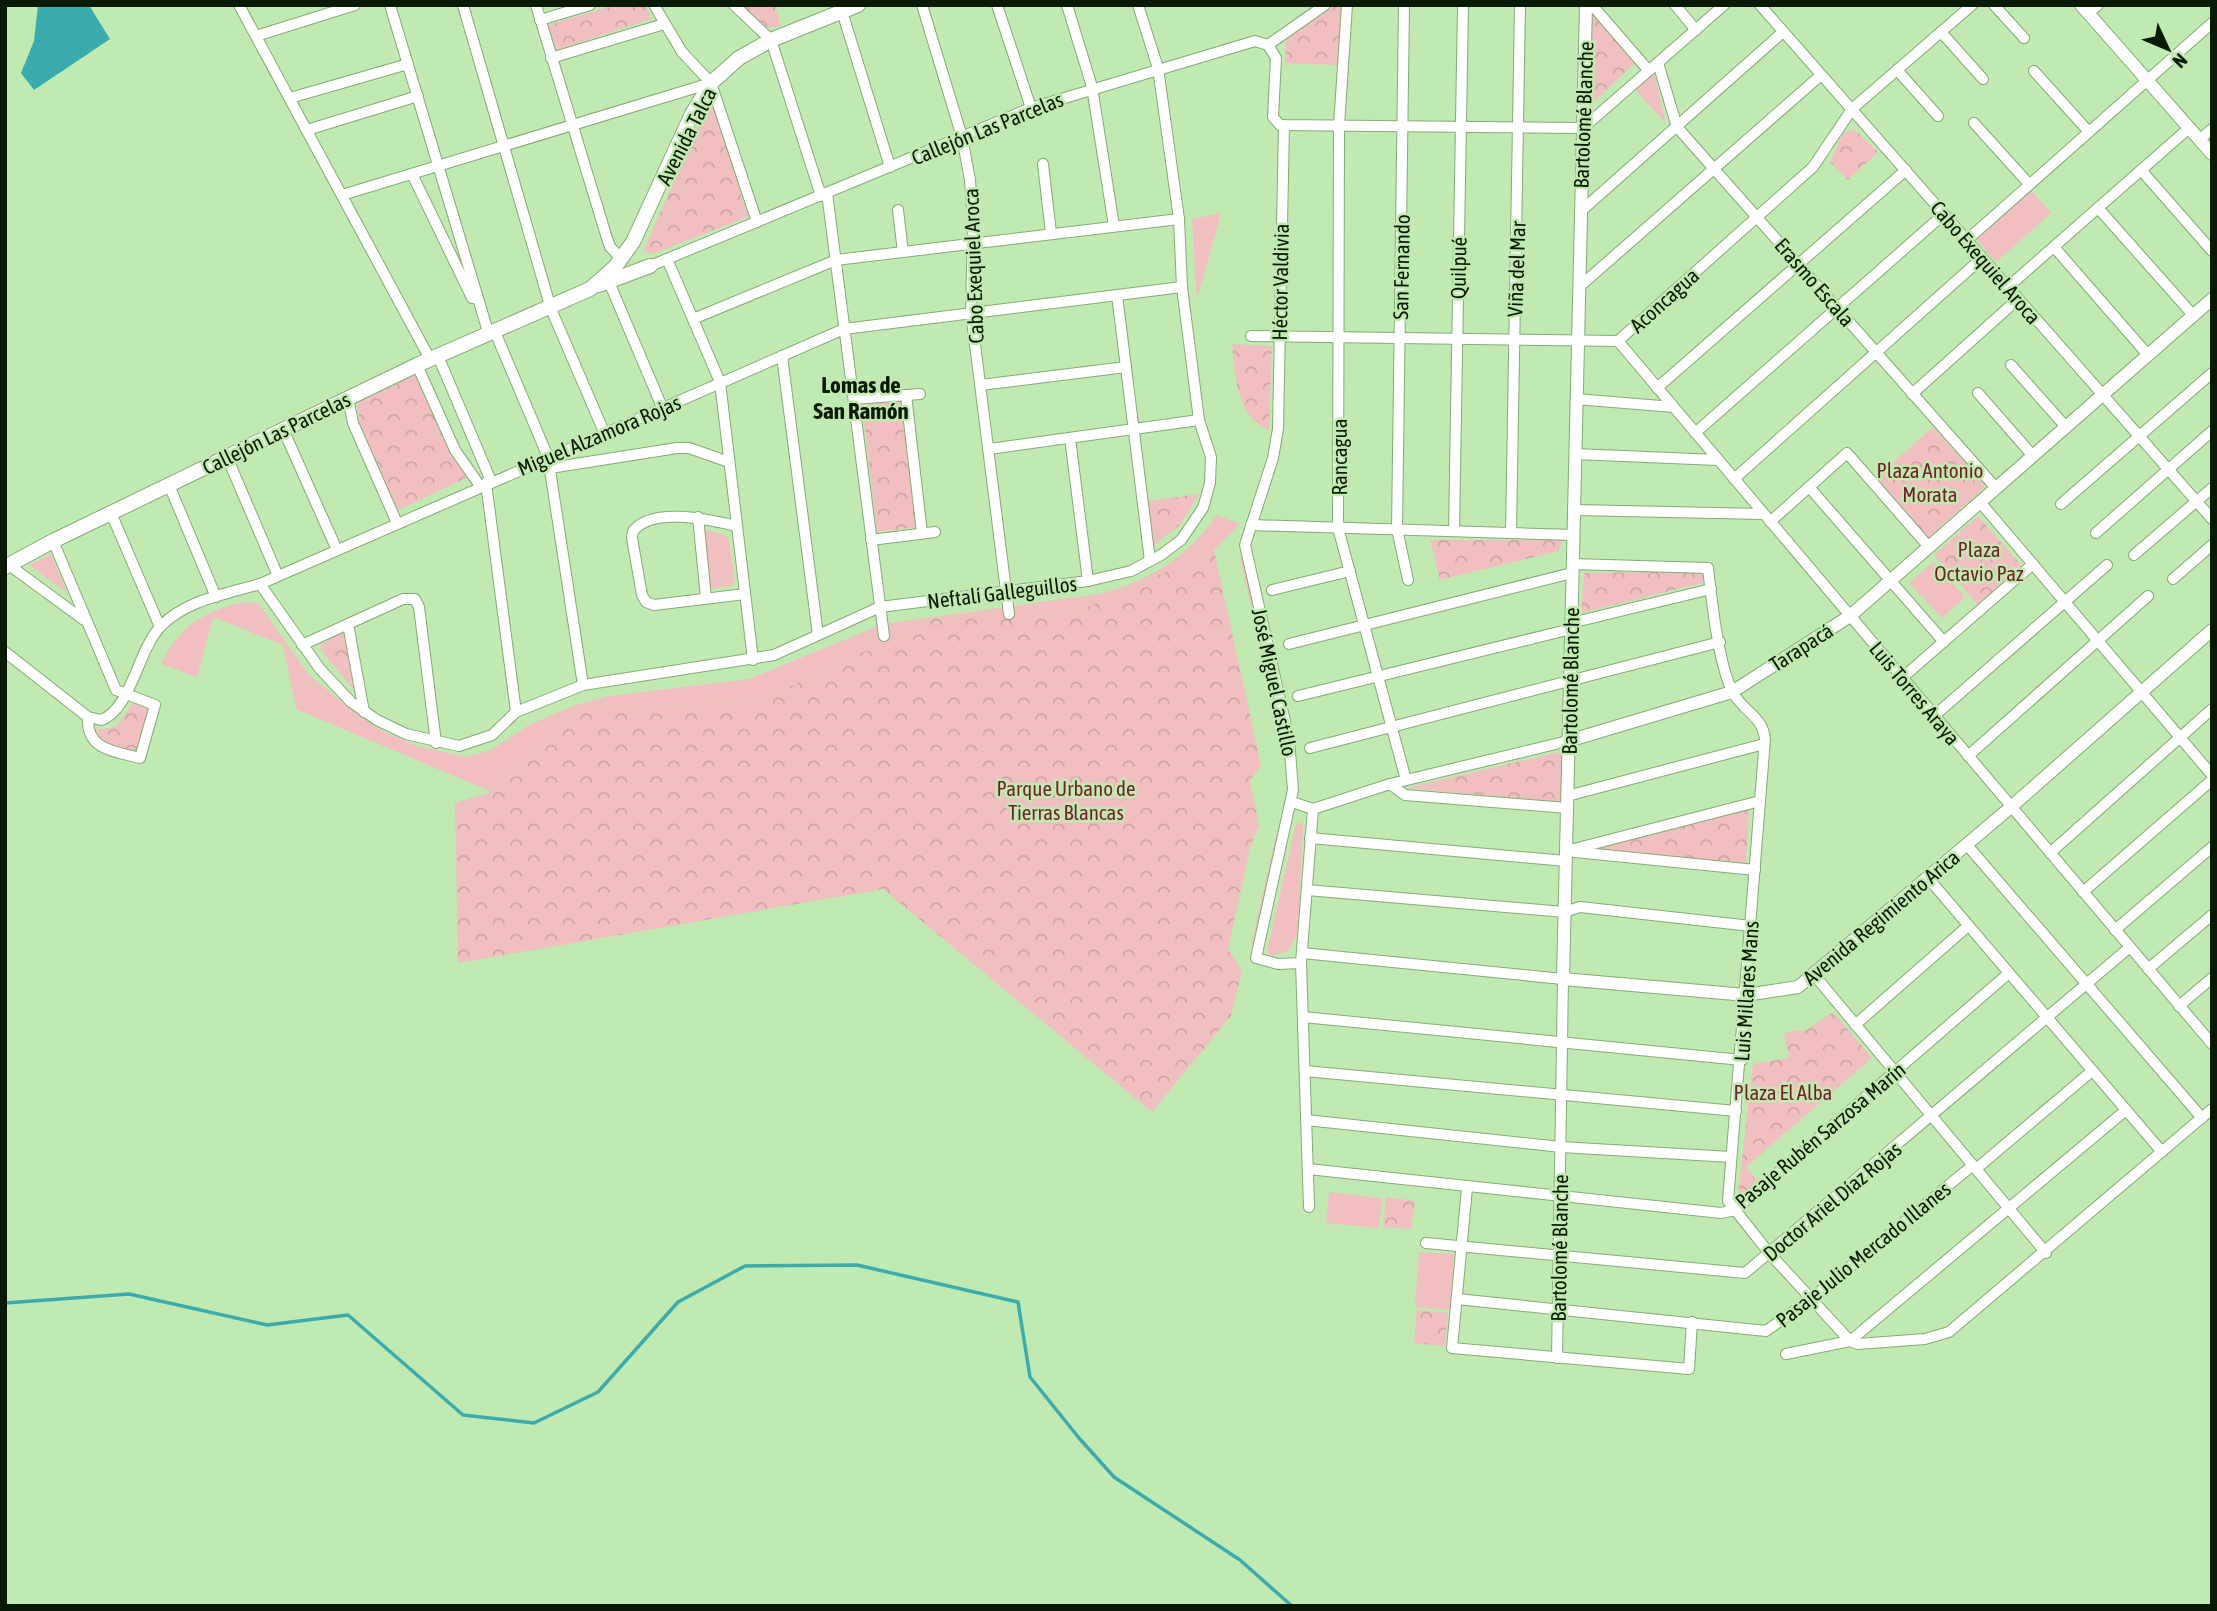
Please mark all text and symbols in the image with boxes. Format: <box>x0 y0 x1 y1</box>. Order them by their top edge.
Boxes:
north arrow <box>2133 14 2203 84</box>
street label: Bartolomé Blanche <box>1568 41 1598 189</box>
text: N <box>2168 49 2192 72</box>
street label: Avenida Talca <box>651 83 721 189</box>
street label: Callejón Las Parcelas <box>908 87 1066 169</box>
street label: Cabo Exequiel Aroca <box>958 188 988 344</box>
street label: Cabo Exequiel Aroca <box>1926 196 2046 328</box>
street label: San Fernando <box>1388 214 1414 320</box>
street label: Viña del Mar <box>1502 220 1530 317</box>
street label: Héctor Valdivia <box>1267 223 1293 341</box>
street label: Erasmo Escala <box>1770 233 1860 331</box>
street label: Quilpué <box>1445 237 1471 299</box>
street label: Aconcagua <box>1625 263 1703 337</box>
district label: Lomas de San Ramón <box>813 372 909 424</box>
street label: Callejón Las Parcelas <box>198 387 354 479</box>
street label: Miguel Alzamora Rojas <box>514 390 684 480</box>
street label: Rancagua <box>1327 419 1351 495</box>
park label: Plaza Antonio Morata <box>1877 458 1983 506</box>
park label: Plaza Octavio Paz <box>1934 537 2024 585</box>
street label: Neftalí Galleguillos <box>926 571 1078 613</box>
street label: José Miguel Castillo <box>1248 606 1302 758</box>
street label: Bartolomé Blanche <box>1557 607 1583 755</box>
street label: Tarapacá <box>1765 618 1837 676</box>
street label: Luis Torres Araya <box>1865 636 1965 750</box>
park label: Parque Urbano de Tierras Blancas <box>996 776 1136 824</box>
street label: Avenida Regimiento Arica <box>1798 845 1964 989</box>
street label: Luis Millares Mans <box>1729 920 1763 1062</box>
street label: Pasaje Rubén Sarzosa Marín <box>1730 1057 1910 1213</box>
park label: Plaza El Alba <box>1734 1080 1832 1104</box>
street label: Doctor Ariel Díaz Rojas <box>1758 1136 1906 1266</box>
street label: Bartolomé Blanche <box>1546 1174 1572 1322</box>
street label: Pasaje Julio Mercado Illanes <box>1771 1176 1955 1332</box>

